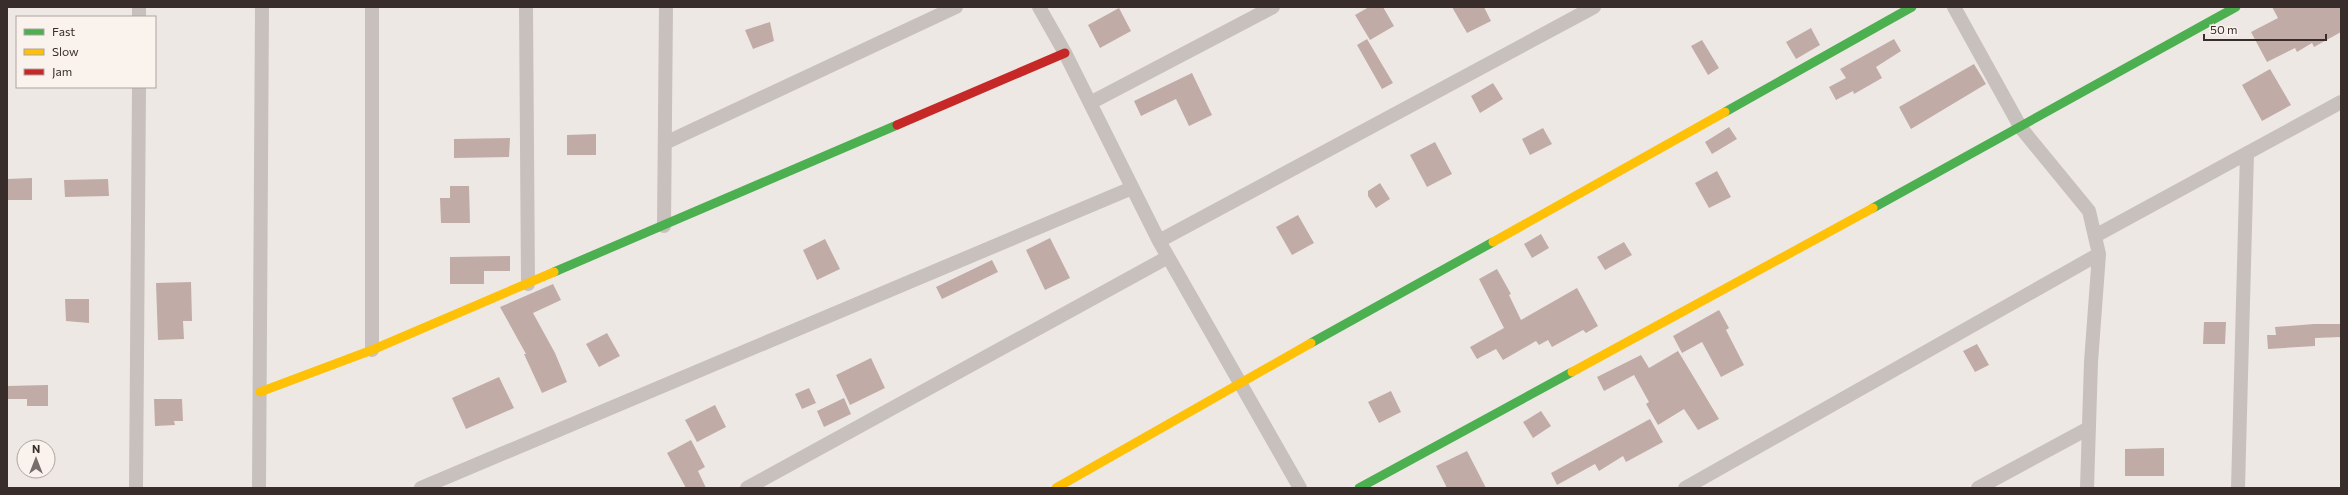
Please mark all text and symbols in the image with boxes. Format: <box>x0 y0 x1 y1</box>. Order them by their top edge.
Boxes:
legend <box>16 16 156 88</box>
scale bar <box>2204 16 2326 42</box>
text: 50 m <box>2210 22 2238 36</box>
text: Fast <box>52 24 75 38</box>
text: Slow <box>52 44 79 58</box>
text: Jam <box>52 64 72 79</box>
north arrow <box>16 439 56 479</box>
text: N <box>32 442 40 455</box>

